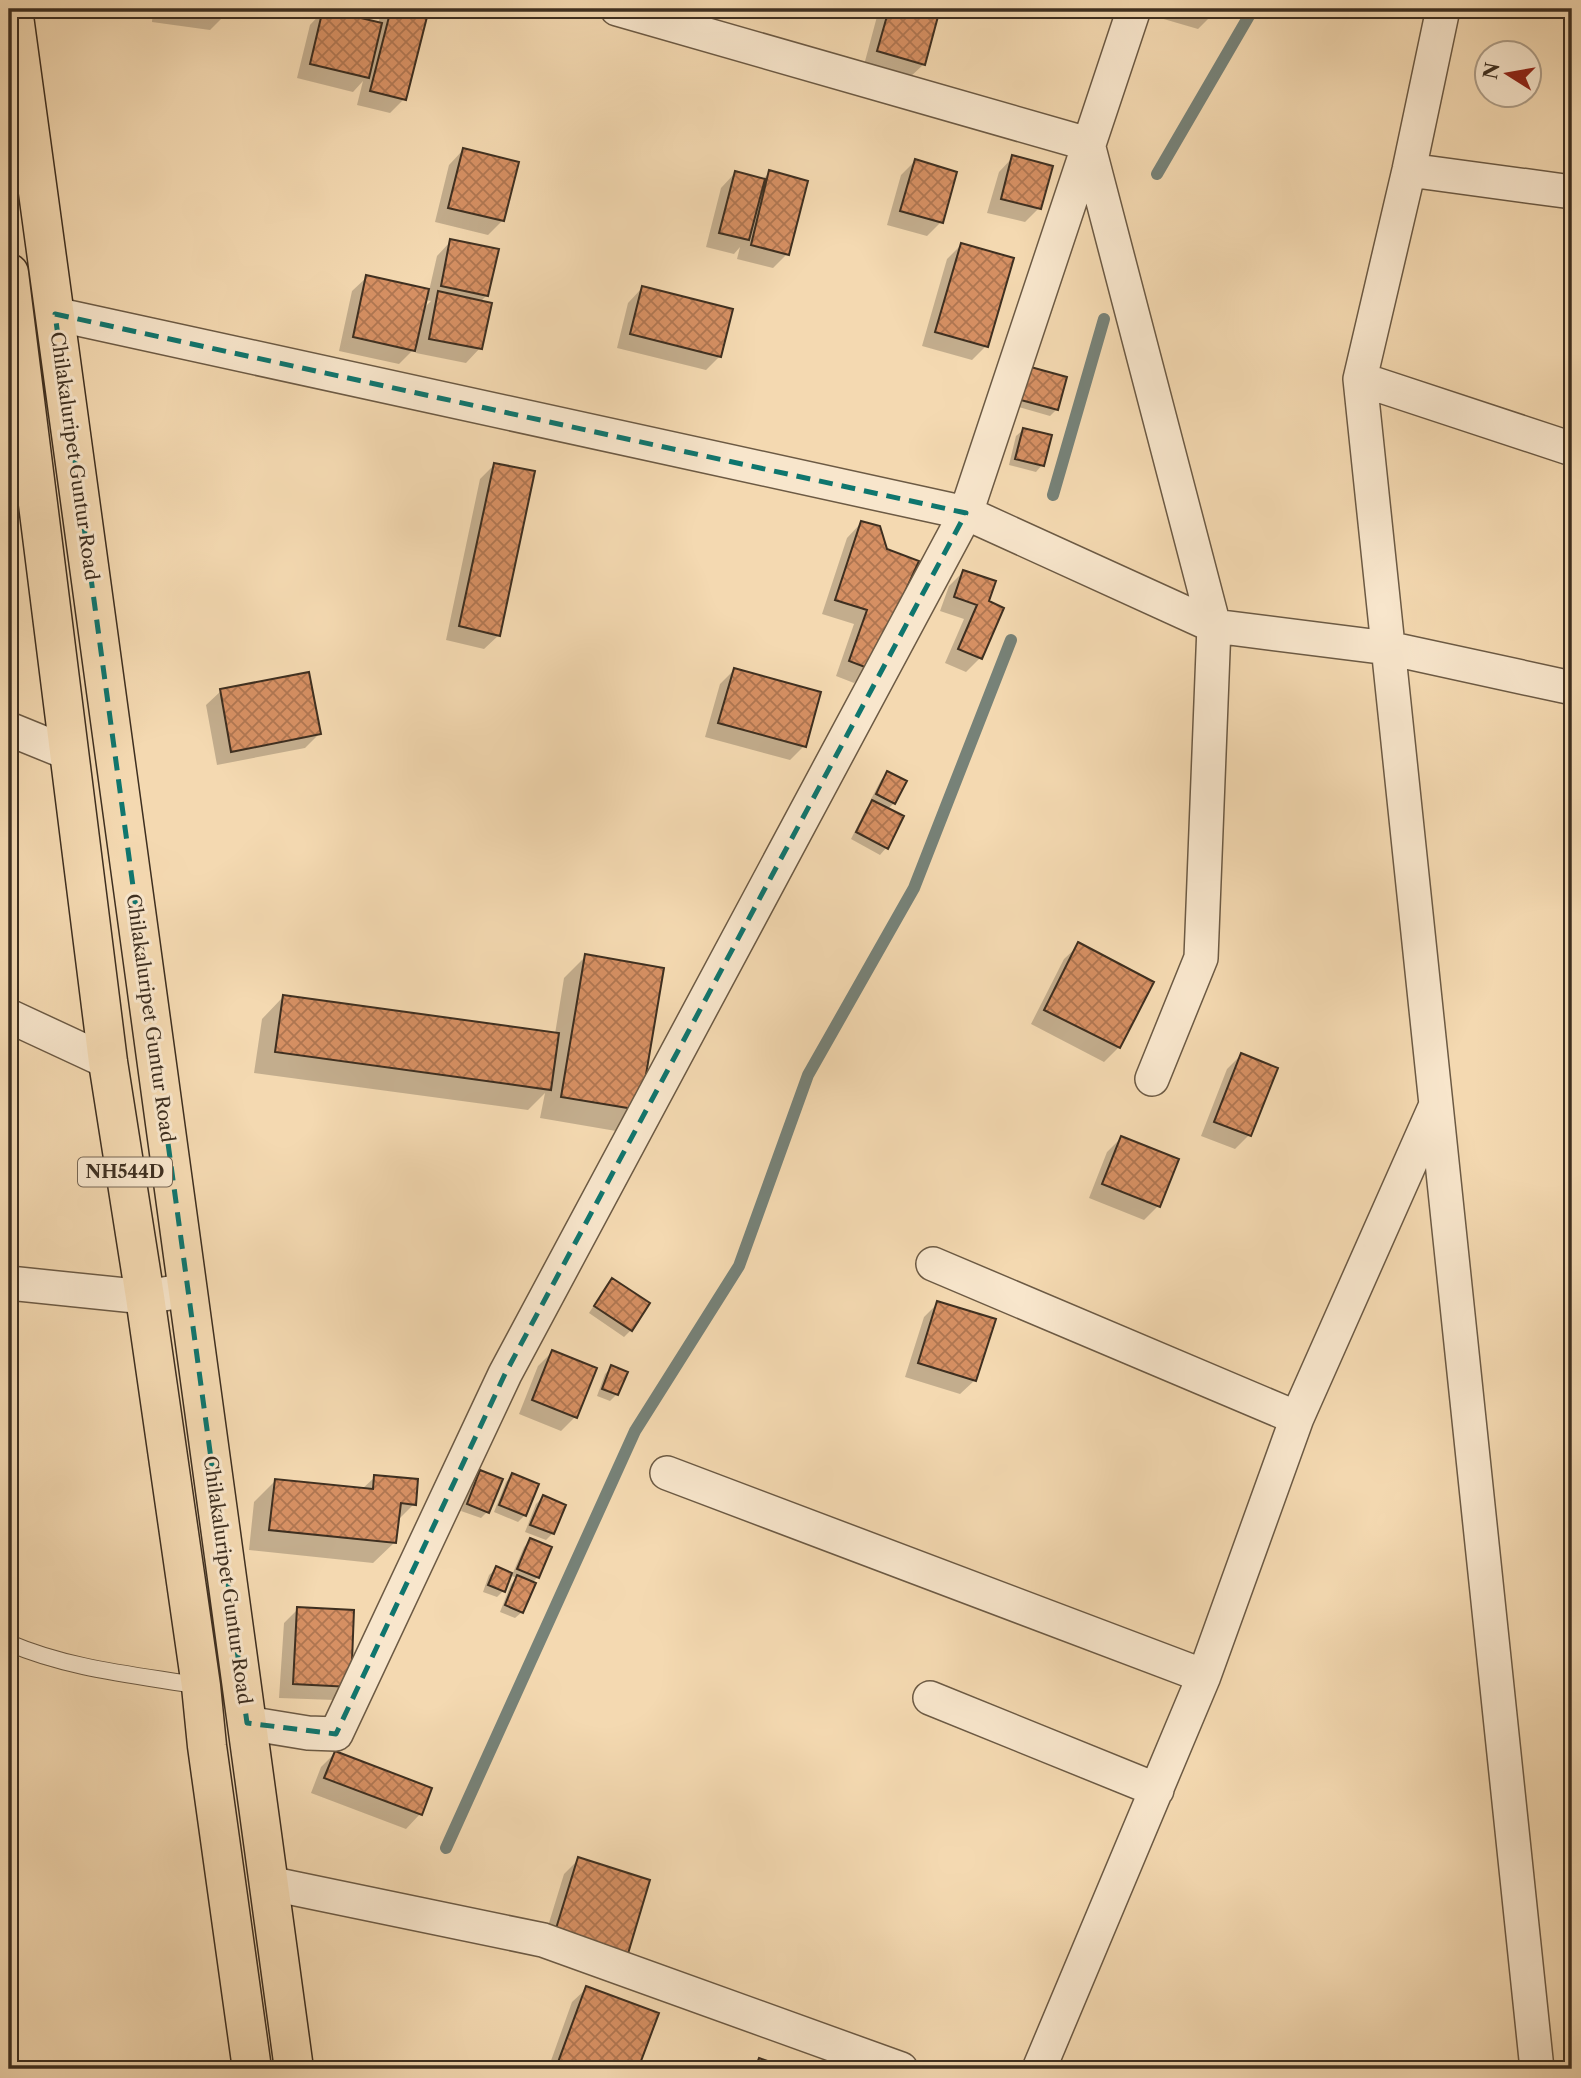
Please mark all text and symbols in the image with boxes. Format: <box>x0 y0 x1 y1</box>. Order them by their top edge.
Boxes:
north arrow <box>1472 38 1542 108</box>
text: N <box>1479 61 1505 81</box>
street label: Chilakaluripet Guntur Road <box>46 330 103 582</box>
street label: Chilakaluripet Guntur Road <box>122 892 179 1144</box>
road number: NH544D <box>78 1157 172 1186</box>
street label: Chilakaluripet Guntur Road <box>199 1454 256 1706</box>

